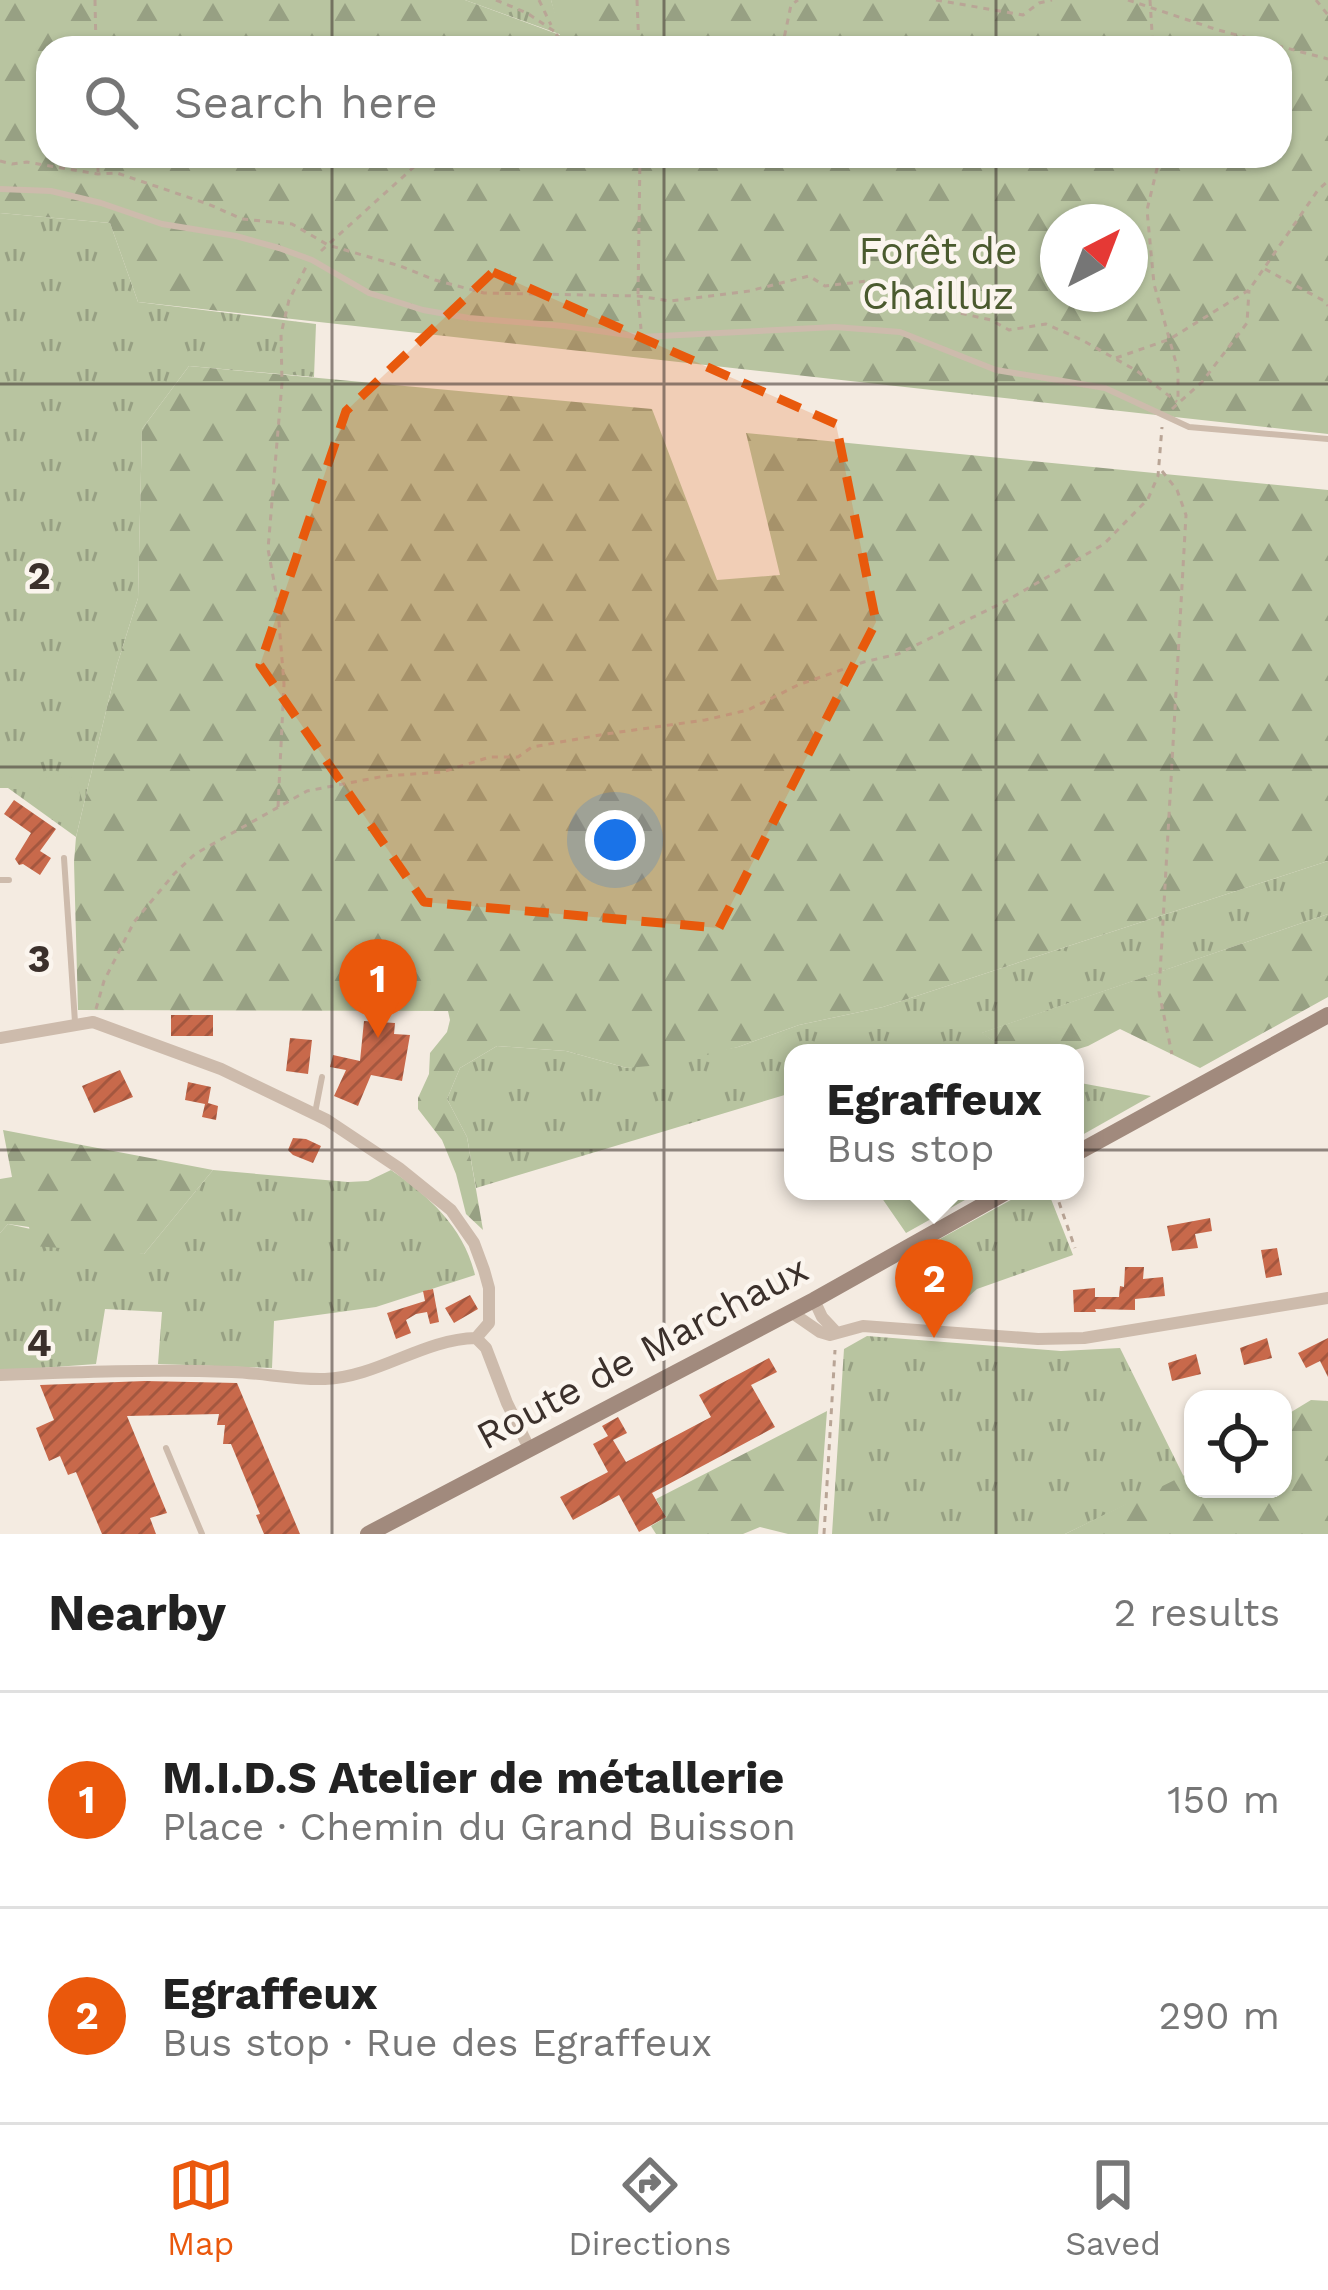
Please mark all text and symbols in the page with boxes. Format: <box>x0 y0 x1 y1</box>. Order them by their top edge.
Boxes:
search box <box>36 36 1292 168</box>
icon: search <box>78 69 144 135</box>
text: Search here <box>174 76 438 129</box>
north arrow <box>1040 204 1148 312</box>
park label: Forêt de Chailluz <box>859 228 1017 318</box>
text: 2 <box>27 553 51 598</box>
your location <box>585 810 645 870</box>
text: 3 <box>27 936 51 981</box>
pin: 1 <box>339 939 417 1038</box>
popup <box>784 1044 1084 1200</box>
text: Egraffeux <box>826 1073 1042 1126</box>
text: Bus stop <box>826 1126 994 1171</box>
pin: 2 <box>895 1239 973 1338</box>
street label: Route de Marchaux <box>469 1246 815 1458</box>
text: 4 <box>26 1320 52 1365</box>
map controls <box>1184 1390 1292 1498</box>
button: locate <box>1184 1390 1292 1498</box>
text: Nearby <box>48 1583 226 1642</box>
text: 2 results <box>1114 1590 1280 1635</box>
text: M.I.D.S Atelier de métallerie <box>162 1751 784 1804</box>
text: 1 <box>79 1777 95 1822</box>
text: 150 m <box>1167 1777 1280 1822</box>
text: Place · Chemin du Grand Buisson <box>162 1804 796 1849</box>
text: Egraffeux <box>162 1967 378 2020</box>
text: 2 <box>75 1993 99 2038</box>
text: 290 m <box>1158 1993 1280 2038</box>
text: Bus stop · Rue des Egraffeux <box>162 2020 712 2065</box>
tab: Map <box>167 2152 234 2263</box>
tab: Directions <box>568 2152 731 2263</box>
tab: Saved <box>1065 2152 1161 2263</box>

